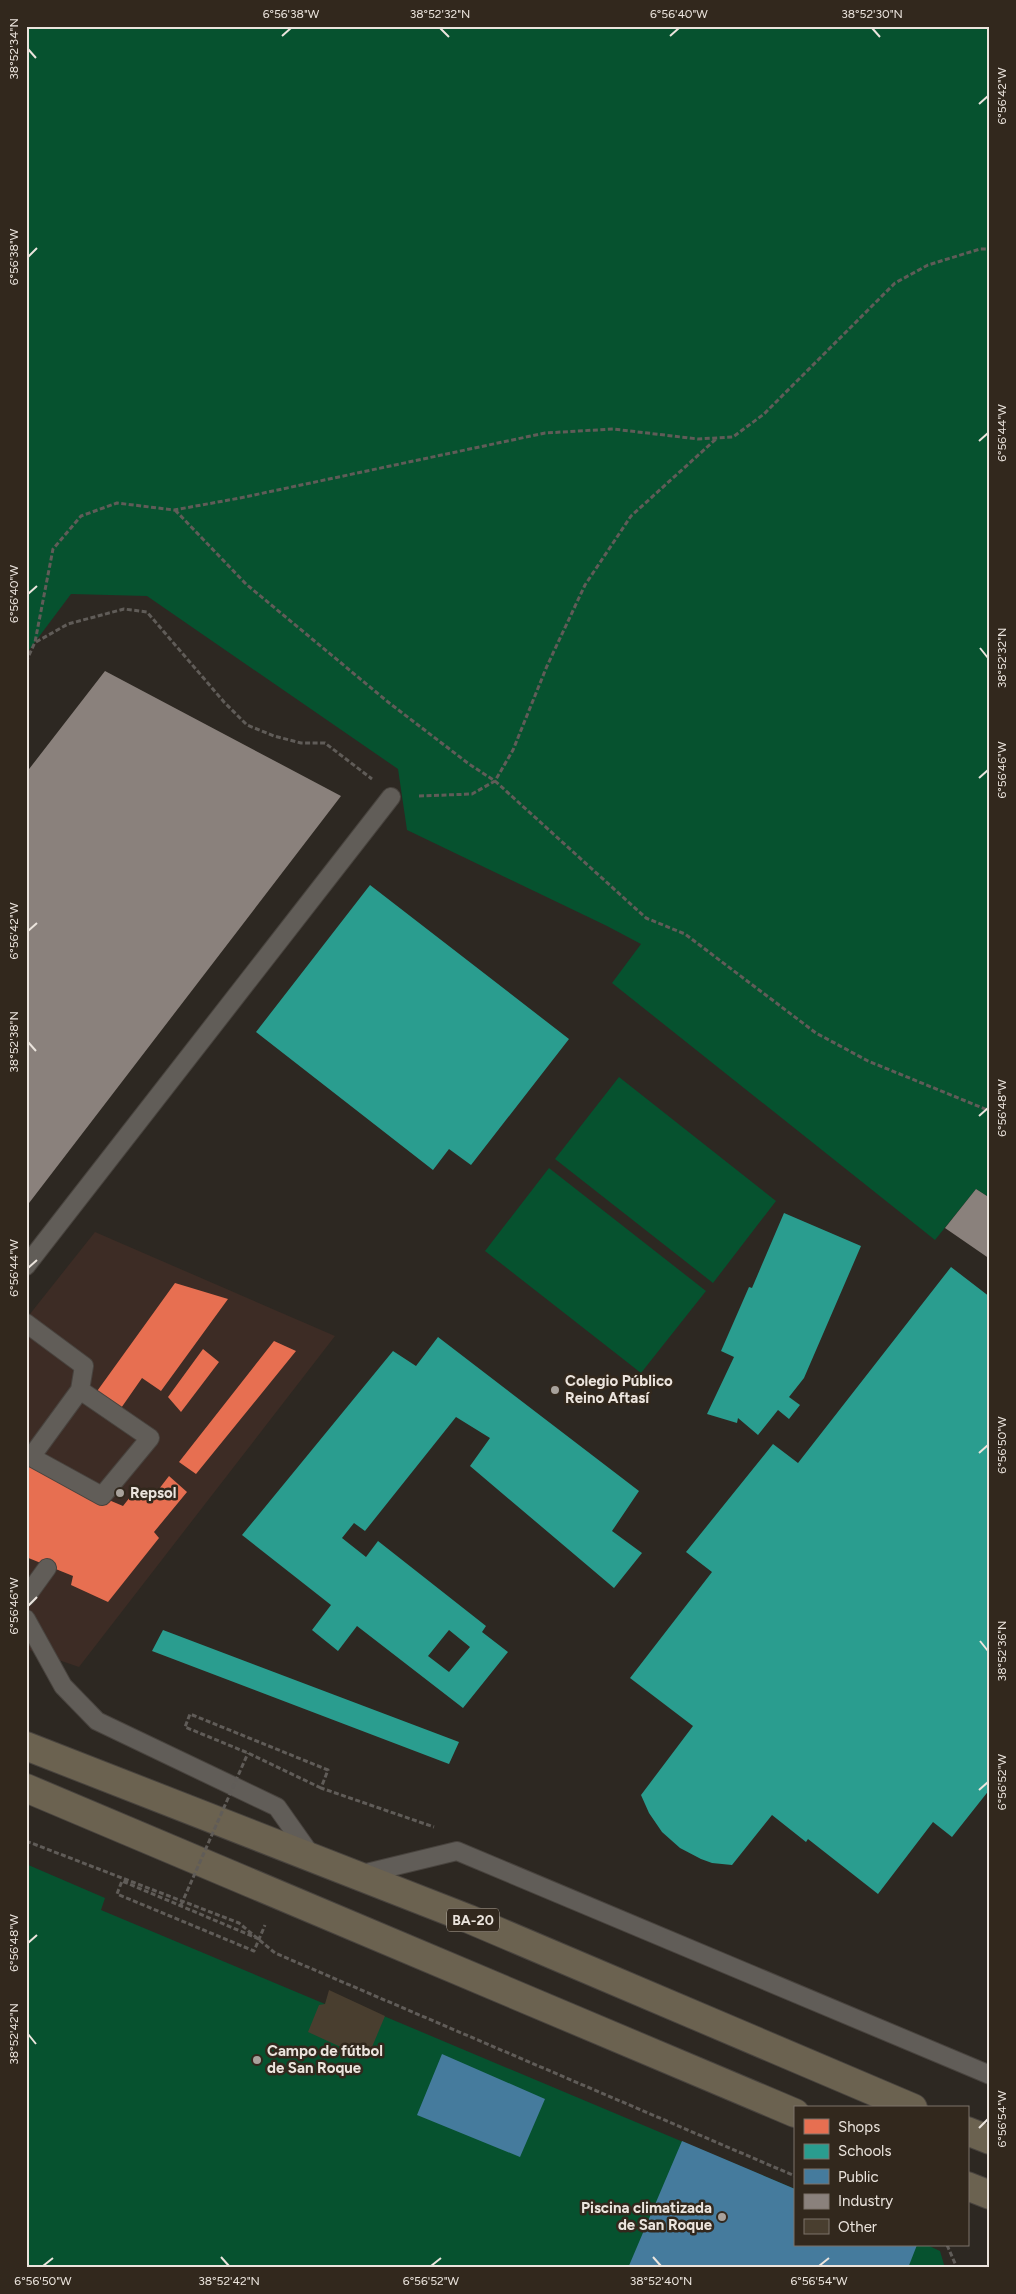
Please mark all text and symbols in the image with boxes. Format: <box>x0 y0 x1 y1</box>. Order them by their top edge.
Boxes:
text: 6°56'38"W <box>263 7 320 21</box>
text: 38°52'32"N <box>410 7 470 21</box>
text: 6°56'40"W <box>650 7 708 21</box>
text: 38°52'30"N <box>841 7 903 21</box>
text: 38°52'34"N <box>7 18 21 80</box>
text: 6°56'42"W <box>995 67 1009 124</box>
text: 6°56'38"W <box>7 228 21 285</box>
text: 6°56'44"W <box>995 404 1009 462</box>
text: 6°56'40"W <box>7 565 21 623</box>
text: 38°52'32"N <box>995 628 1009 688</box>
text: 6°56'46"W <box>995 741 1009 798</box>
text: 6°56'42"W <box>7 902 21 959</box>
text: 38°52'38"N <box>7 1011 21 1073</box>
text: 6°56'48"W <box>995 1079 1009 1137</box>
text: 6°56'44"W <box>7 1239 21 1297</box>
place label: Colegio Público Reino Aftasí <box>565 1372 673 1407</box>
marker: Colegio Público Reino Aftasí <box>549 1384 561 1396</box>
text: 6°56'50"W <box>995 1416 1009 1474</box>
place label: Repsol <box>130 1484 176 1502</box>
marker: Repsol <box>114 1487 126 1499</box>
text: 6°56'46"W <box>7 1577 21 1634</box>
text: 38°52'36"N <box>995 1621 1009 1681</box>
text: 6°56'52"W <box>995 1753 1009 1810</box>
road number: BA-20 <box>447 1908 499 1932</box>
text: 6°56'48"W <box>7 1914 21 1972</box>
text: 38°52'42"N <box>7 2003 21 2065</box>
place label: Campo de fútbol de San Roque <box>267 2042 383 2077</box>
marker: Campo de fútbol de San Roque <box>251 2054 263 2066</box>
text: 6°56'54"W <box>995 2090 1009 2148</box>
legend <box>794 2106 968 2246</box>
text: Shops <box>838 2118 880 2136</box>
text: Schools <box>838 2142 891 2160</box>
text: Public <box>838 2168 879 2186</box>
text: Industry <box>838 2192 893 2210</box>
place label: Piscina climatizada de San Roque <box>581 2199 713 2234</box>
marker: Piscina climatizada de San Roque <box>716 2211 728 2223</box>
text: Other <box>838 2218 877 2236</box>
text: 6°56'50"W <box>14 2274 72 2288</box>
text: 38°52'42"N <box>198 2274 260 2288</box>
text: 6°56'52"W <box>403 2274 460 2288</box>
text: 38°52'40"N <box>630 2274 692 2288</box>
text: 6°56'54"W <box>790 2274 848 2288</box>

